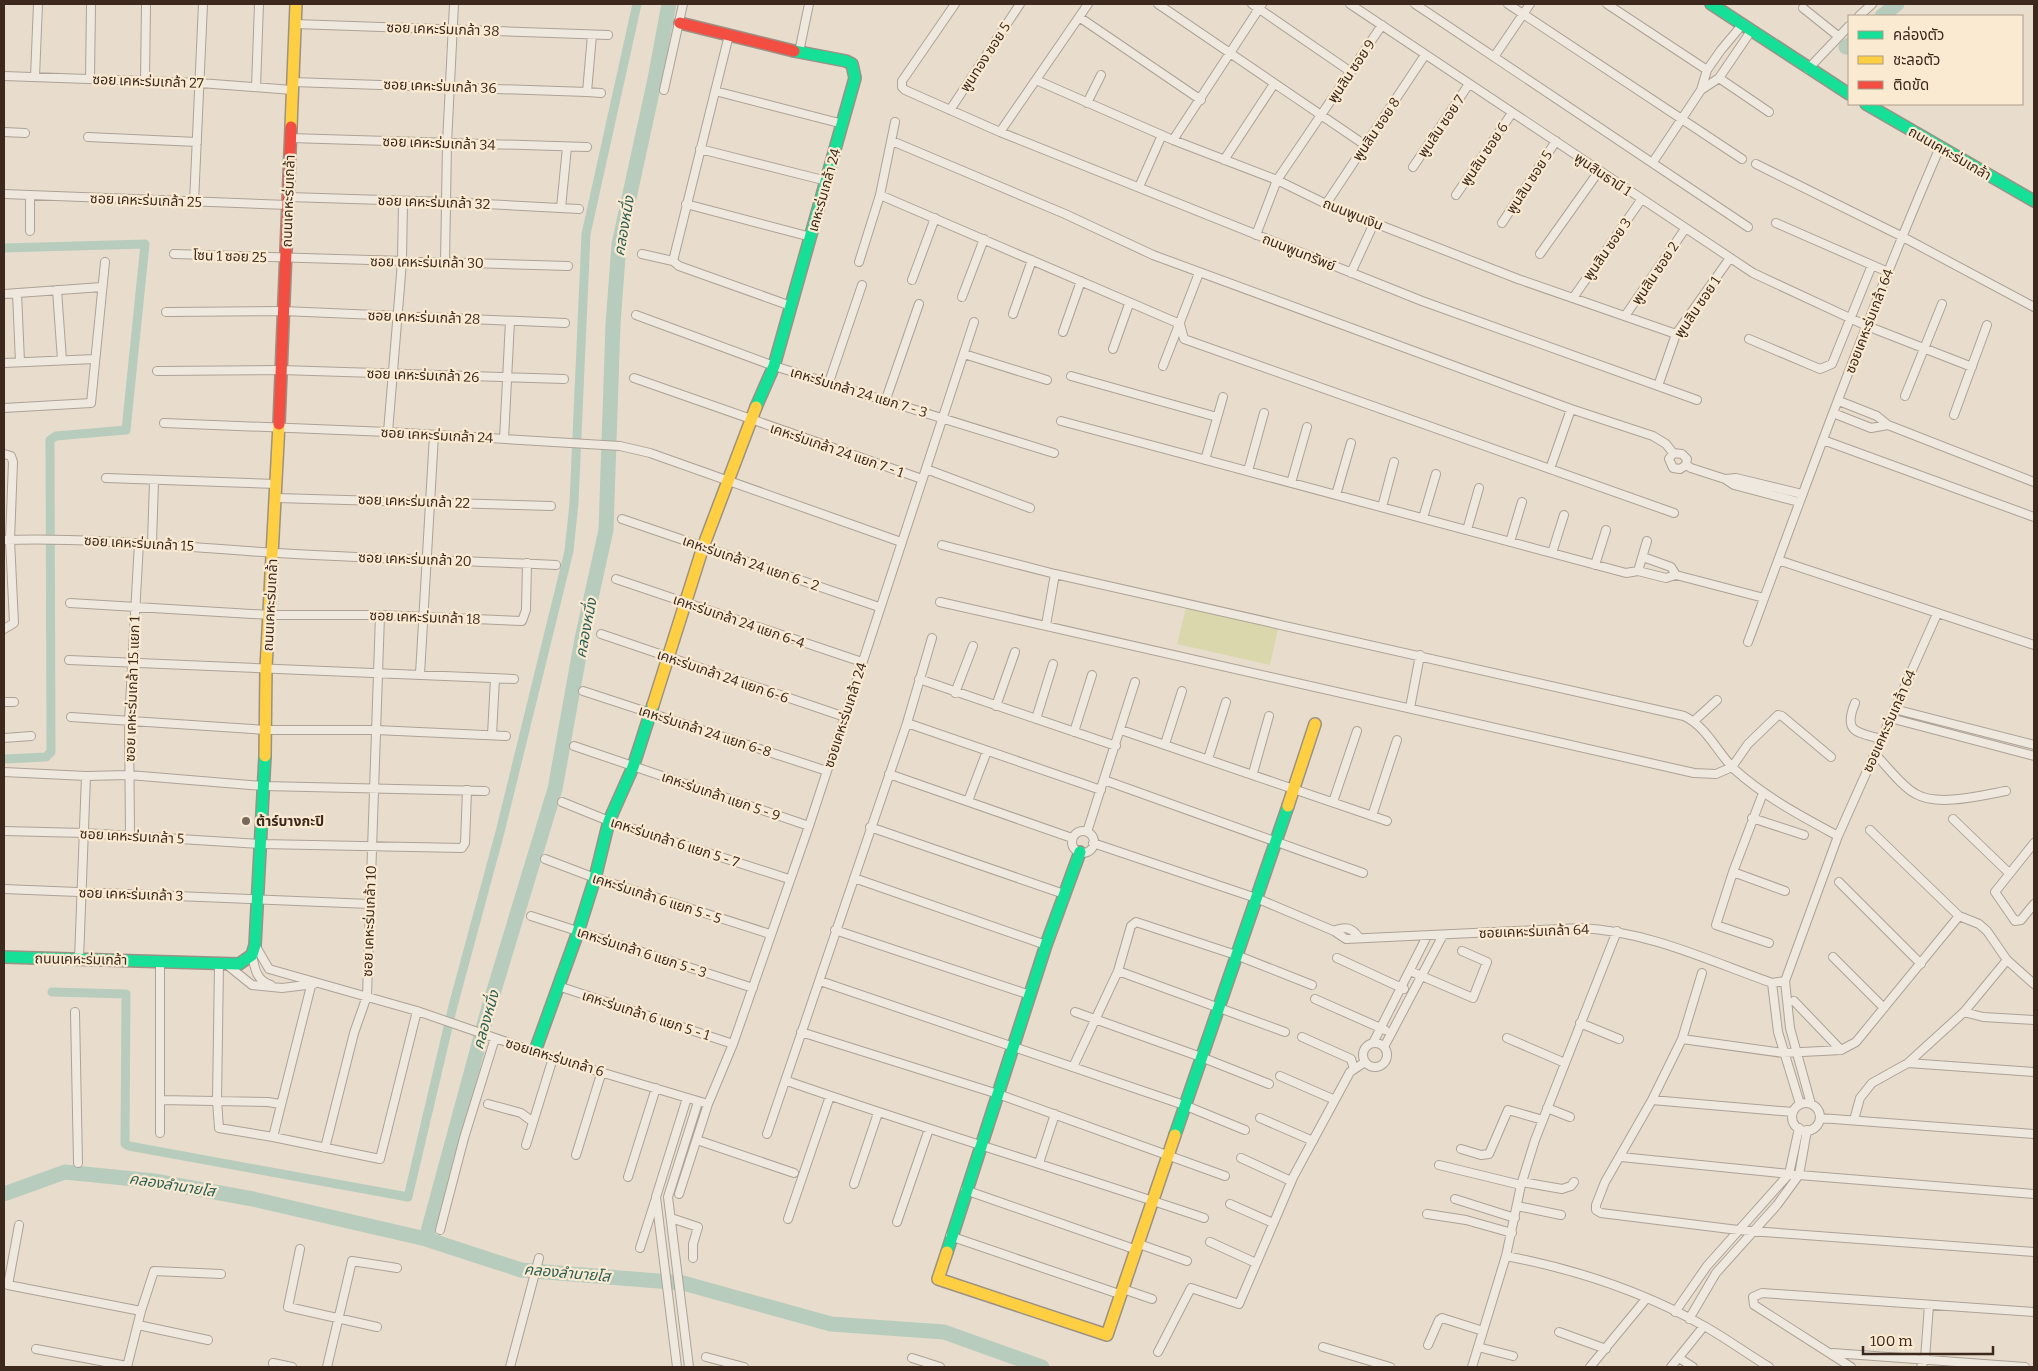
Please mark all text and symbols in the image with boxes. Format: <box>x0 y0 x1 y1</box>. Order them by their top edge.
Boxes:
legend <box>1848 15 2023 105</box>
street label: ซอย เคหะร่มเกล้า 38 <box>386 19 500 40</box>
street label: พูนทอง ซอย 5 <box>957 19 1014 95</box>
text: คล่องตัว <box>1893 26 1944 44</box>
street label: พูนสิน ซอย 9 <box>1324 36 1379 106</box>
text: ชะลอตัว <box>1893 51 1940 69</box>
street label: ซอย เคหะร่มเกล้า 27 <box>92 71 204 92</box>
street label: ซอย เคหะร่มเกล้า 36 <box>383 76 497 97</box>
text: ติดขัด <box>1893 76 1929 94</box>
street label: พูนสิน ซอย 7 <box>1414 92 1469 161</box>
street label: พูนสิน ซอย 8 <box>1349 94 1404 164</box>
street label: พูนสิน ซอย 6 <box>1457 119 1512 189</box>
street label: ถนนเคหะร่มเกล้า <box>1905 123 1994 184</box>
street label: ซอย เคหะร่มเกล้า 34 <box>382 133 496 154</box>
street label: เคหะร่มเกล้า 24 <box>804 147 844 234</box>
street label: พูนสิน ซอย 5 <box>1503 147 1556 217</box>
street label: พูนสินธานี 1 <box>1571 149 1635 200</box>
street label: ถนนเคหะร่มเกล้า <box>278 154 299 248</box>
street label: ซอย เคหะร่มเกล้า 25 <box>90 190 202 211</box>
street label: ซอย เคหะร่มเกล้า 32 <box>377 192 491 213</box>
water label: คลองหนึ่ง <box>608 193 638 257</box>
street label: ถนนพูนเงิน <box>1320 195 1385 234</box>
street label: พูนสิน ซอย 3 <box>1580 215 1635 284</box>
street label: ถนนพูนทรัพย์ <box>1260 230 1338 275</box>
street label: พูนสิน ซอย 2 <box>1628 239 1683 308</box>
street label: โซน 1 ซอย 25 <box>193 247 267 266</box>
street label: ซอย เคหะร่มเกล้า 30 <box>370 253 484 272</box>
street label: ซอยเคหะร่มเกล้า 64 <box>1842 267 1897 376</box>
street label: พูนสิน ซอย 1 <box>1671 273 1724 341</box>
street label: ซอย เคหะร่มเกล้า 28 <box>367 307 481 328</box>
street label: เคหะร่มเกล้า 24 แยก 7 - 3 <box>788 363 930 421</box>
street label: ซอย เคหะร่มเกล้า 26 <box>366 365 480 386</box>
street label: เคหะร่มเกล้า 24 แยก 7 - 1 <box>768 420 906 481</box>
street label: ซอย เคหะร่มเกล้า 24 <box>380 424 494 447</box>
street label: ซอย เคหะร่มเกล้า 22 <box>358 491 470 512</box>
street label: ซอย เคหะร่มเกล้า 15 <box>84 532 194 555</box>
street label: เคหะร่มเกล้า 24 แยก 6 - 2 <box>680 532 821 595</box>
street label: ซอย เคหะร่มเกล้า 20 <box>358 549 472 570</box>
street label: ถนนเคหะร่มเกล้า <box>260 558 281 652</box>
street label: เคหะร่มเกล้า 24 แยก 6-4 <box>671 591 807 652</box>
water label: คลองหนึ่ง <box>569 595 601 659</box>
street label: ซอย เคหะร่มเกล้า 18 <box>369 607 481 628</box>
street label: ซอย เคหะร่มเกล้า 15 แยก 1 <box>121 616 144 762</box>
street label: เคหะร่มเกล้า 24 แยก 6-6 <box>655 646 791 707</box>
street label: ซอยเคหะร่มเกล้า 24 <box>820 660 871 770</box>
street label: ซอยเคหะร่มเกล้า 64 <box>1859 667 1920 775</box>
street label: เคหะร่มเกล้า 24 แยก 6-8 <box>636 702 773 761</box>
street label: เคหะร่มเกล้า แยก 5 - 9 <box>659 768 783 825</box>
place label: ต้าร์บางกะปิ <box>256 813 324 830</box>
street label: เคหะร่มเกล้า 6 แยก 5 - 7 <box>608 814 741 871</box>
marker: ต้าร์บางกะปิ <box>240 815 252 827</box>
street label: ซอย เคหะร่มเกล้า 5 <box>79 825 185 848</box>
street label: ซอย เคหะร่มเกล้า 10 <box>359 865 380 977</box>
street label: เคหะร่มเกล้า 6 แยก 5 - 5 <box>590 870 724 927</box>
street label: ซอย เคหะร่มเกล้า 3 <box>78 884 184 905</box>
street label: ซอยเคหะร่มเกล้า 64 <box>1478 921 1590 942</box>
street label: เคหะร่มเกล้า 6 แยก 5 - 3 <box>575 923 709 982</box>
street label: ถนนเคหะร่มเกล้า <box>34 950 128 969</box>
water label: คลองหนึ่ง <box>467 987 503 1052</box>
street label: เคหะร่มเกล้า 6 แยก 5 - 1 <box>580 987 712 1044</box>
street label: ซอยเคหะร่มเกล้า 6 <box>503 1034 606 1081</box>
water label: คลองลำนายโส <box>128 1169 218 1201</box>
water label: คลองลำนายโส <box>523 1260 613 1286</box>
scale bar <box>1863 1324 1993 1356</box>
text: 100 m <box>1870 1332 1913 1350</box>

